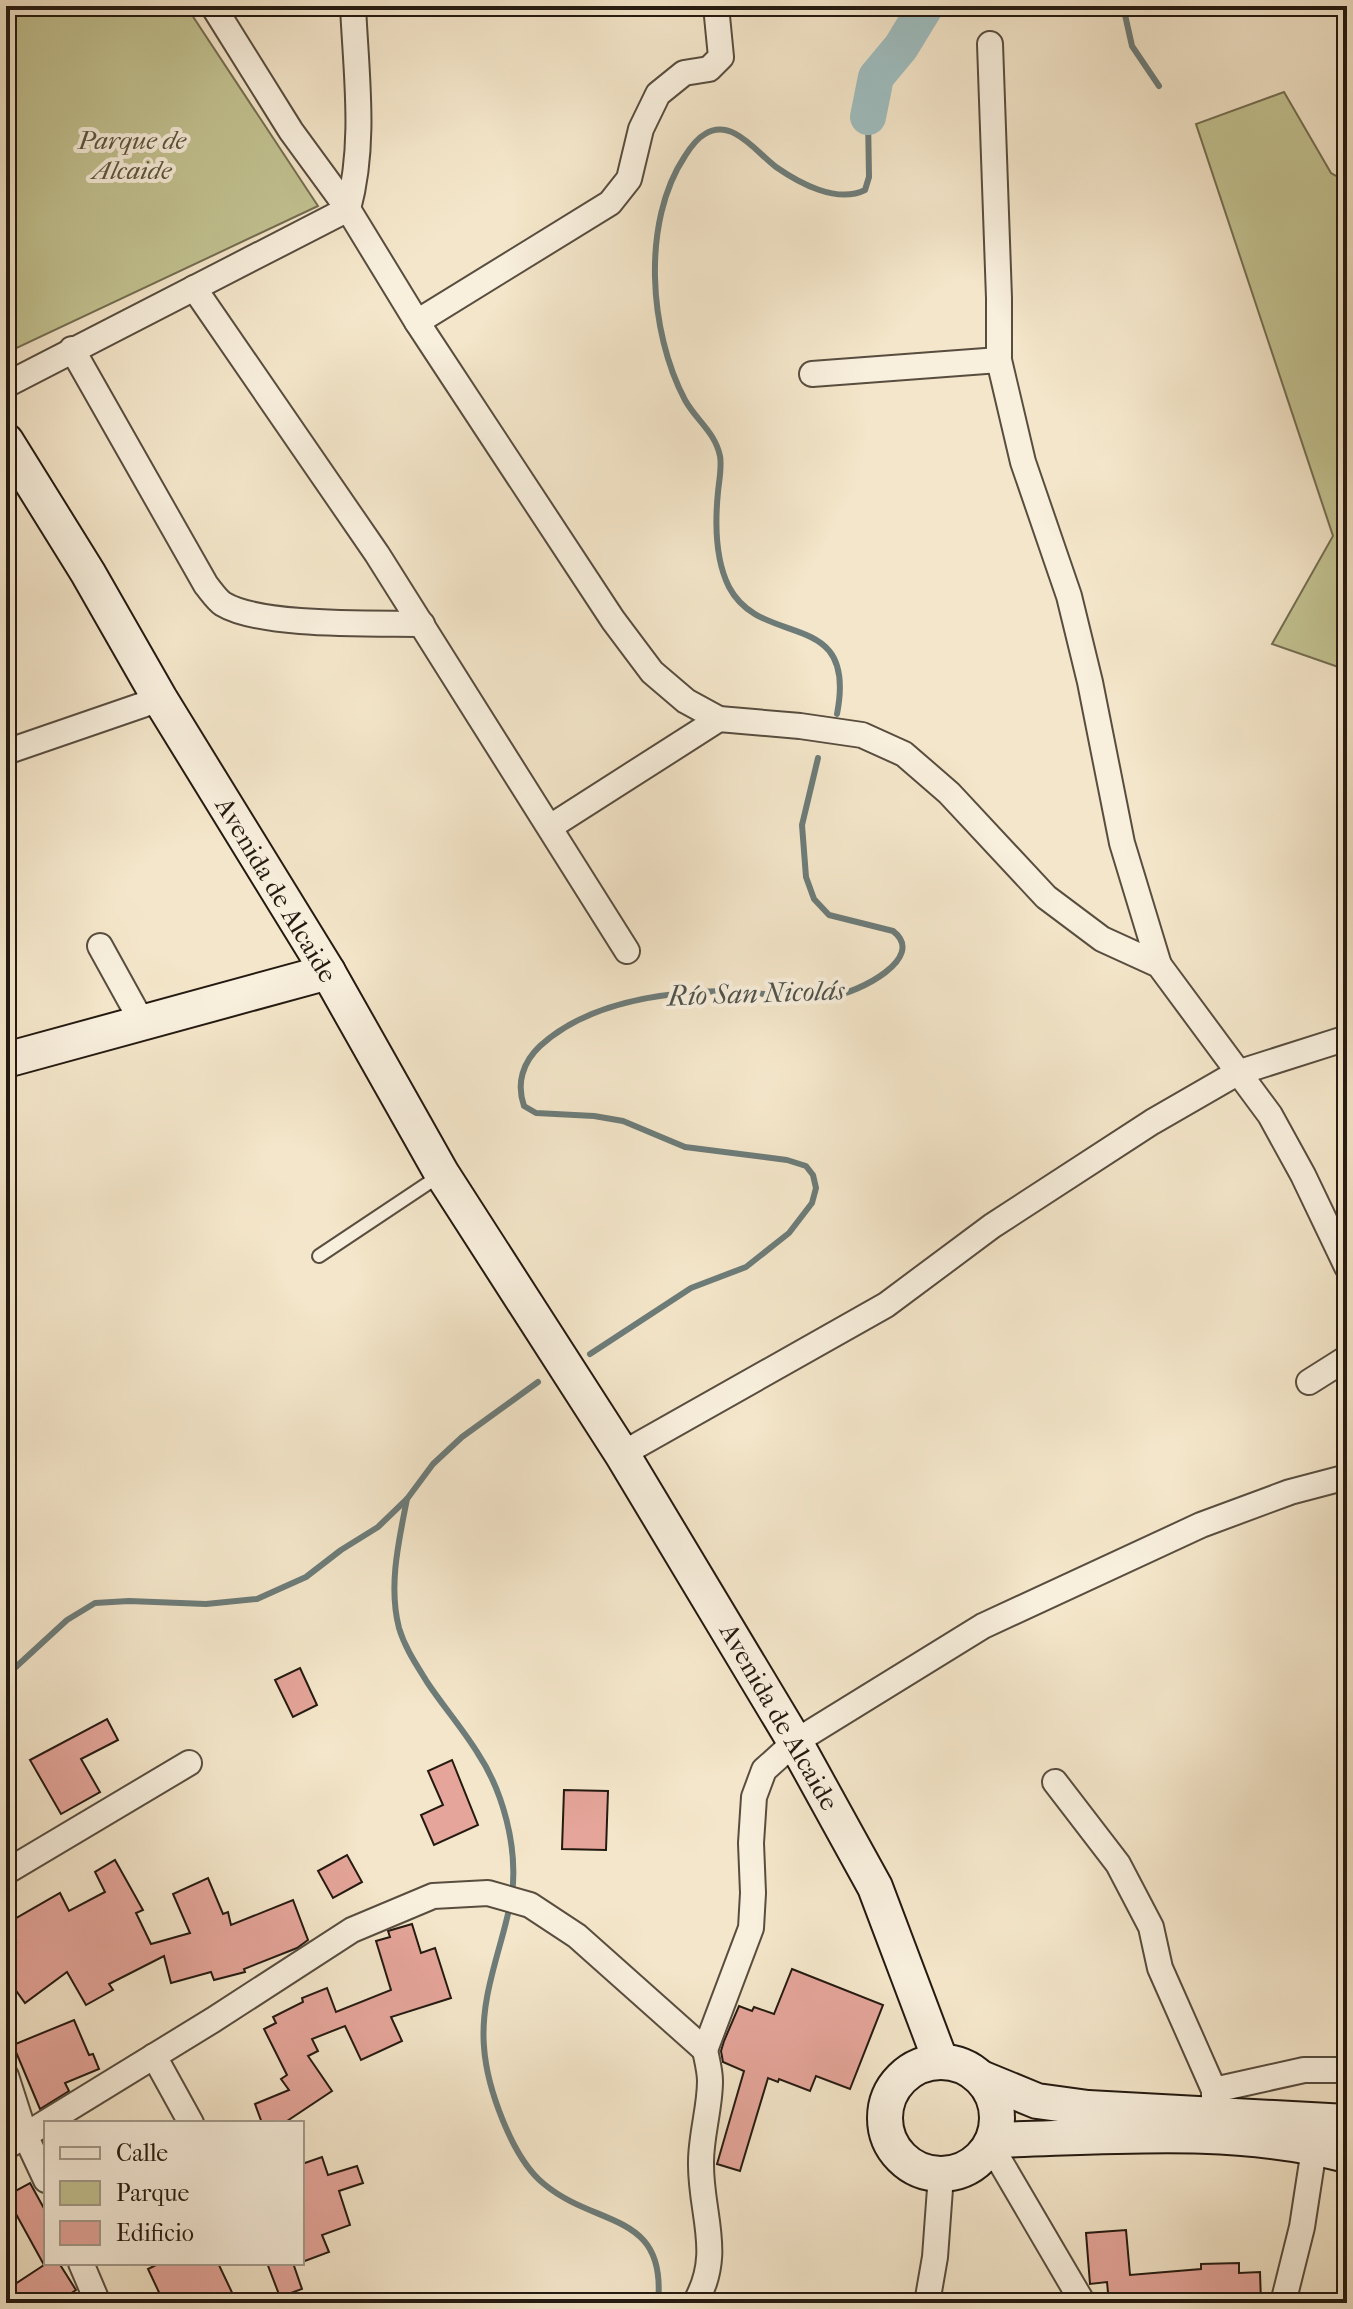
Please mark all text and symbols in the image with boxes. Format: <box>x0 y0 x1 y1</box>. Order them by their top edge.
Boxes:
park label: Parque de Alcaide <box>77 125 188 186</box>
street label: Avenida de Alcaide <box>208 791 344 988</box>
water label: Río San Nicolás <box>665 973 847 1013</box>
street label: Avenida de Alcaide <box>712 1617 845 1816</box>
legend <box>44 2121 304 2265</box>
text: Calle <box>116 2139 168 2167</box>
text: Parque <box>116 2179 189 2207</box>
text: Edificio <box>116 2219 194 2247</box>

